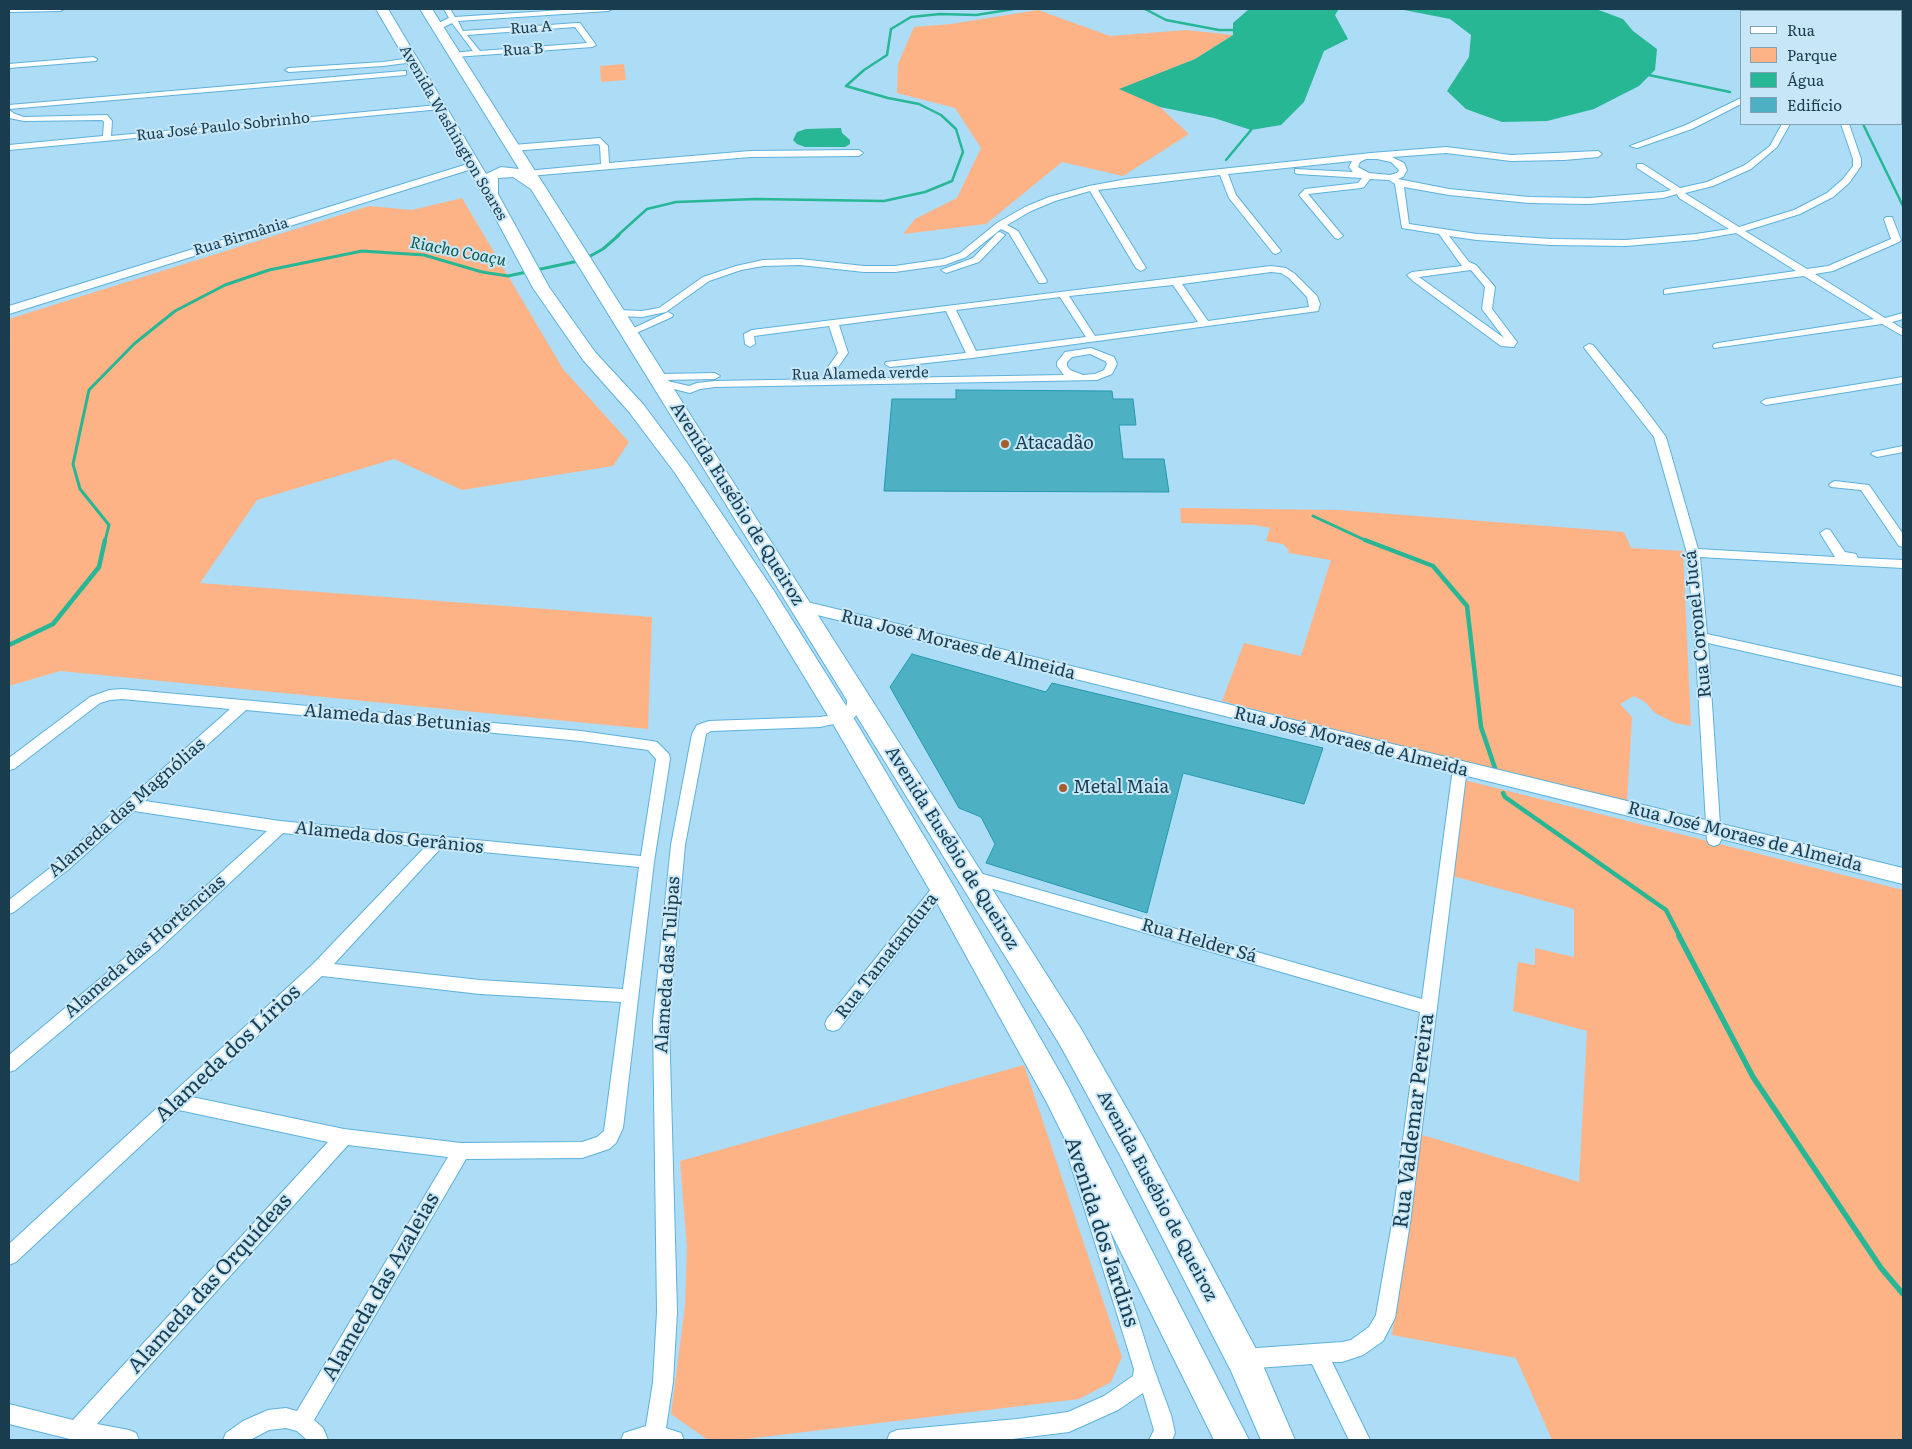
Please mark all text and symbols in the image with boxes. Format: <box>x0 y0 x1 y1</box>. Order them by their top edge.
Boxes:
legend <box>1740 10 1902 125</box>
street label: Rua A <box>510 18 552 38</box>
text: Rua <box>1787 18 1815 41</box>
street label: Rua B <box>502 40 544 60</box>
street label: Avenida Washington Soares <box>395 42 511 224</box>
text: Parque <box>1787 43 1837 66</box>
text: Água <box>1787 68 1824 91</box>
text: Edifício <box>1787 93 1842 116</box>
street label: Rua José Paulo Sobrinho <box>135 109 311 145</box>
street label: Rua Birmânia <box>191 214 291 260</box>
water label: Riacho Coaçu <box>408 233 508 271</box>
street label: Rua Alameda verde <box>791 364 929 384</box>
street label: Avenida Eusébio de Queiroz <box>665 398 809 610</box>
place label: Atacadão <box>1015 433 1094 455</box>
marker: Atacadão <box>999 438 1011 450</box>
street label: Rua Coronel Jucá <box>1679 549 1717 699</box>
street label: Rua José Moraes de Almeida <box>838 605 1078 685</box>
street label: Alameda das Betunias <box>303 700 491 738</box>
street label: Rua José Moraes de Almeida <box>1231 702 1471 782</box>
street label: Alameda das Magnólias <box>44 734 210 882</box>
street label: Avenida Eusébio de Queiroz <box>880 742 1024 954</box>
place label: Metal Maia <box>1073 777 1169 799</box>
marker: Metal Maia <box>1057 782 1069 794</box>
street label: Rua José Moraes de Almeida <box>1625 797 1865 877</box>
street label: Alameda dos Gerânios <box>294 817 484 859</box>
street label: Alameda das Hortências <box>60 871 230 1023</box>
street label: Alameda das Tulipas <box>651 876 685 1054</box>
street label: Rua Tamatandura <box>831 889 943 1023</box>
street label: Rua Helder Sá <box>1139 914 1259 968</box>
street label: Alameda dos Lírios <box>150 980 306 1128</box>
street label: Rua Valdemar Pereira <box>1388 1012 1440 1230</box>
street label: Avenida Eusébio de Queiroz <box>1092 1087 1222 1305</box>
street label: Avenida dos Jardins <box>1058 1134 1144 1330</box>
street label: Alameda das Azaleias <box>317 1188 445 1386</box>
street label: Alameda das Orquídeas <box>123 1189 297 1379</box>

